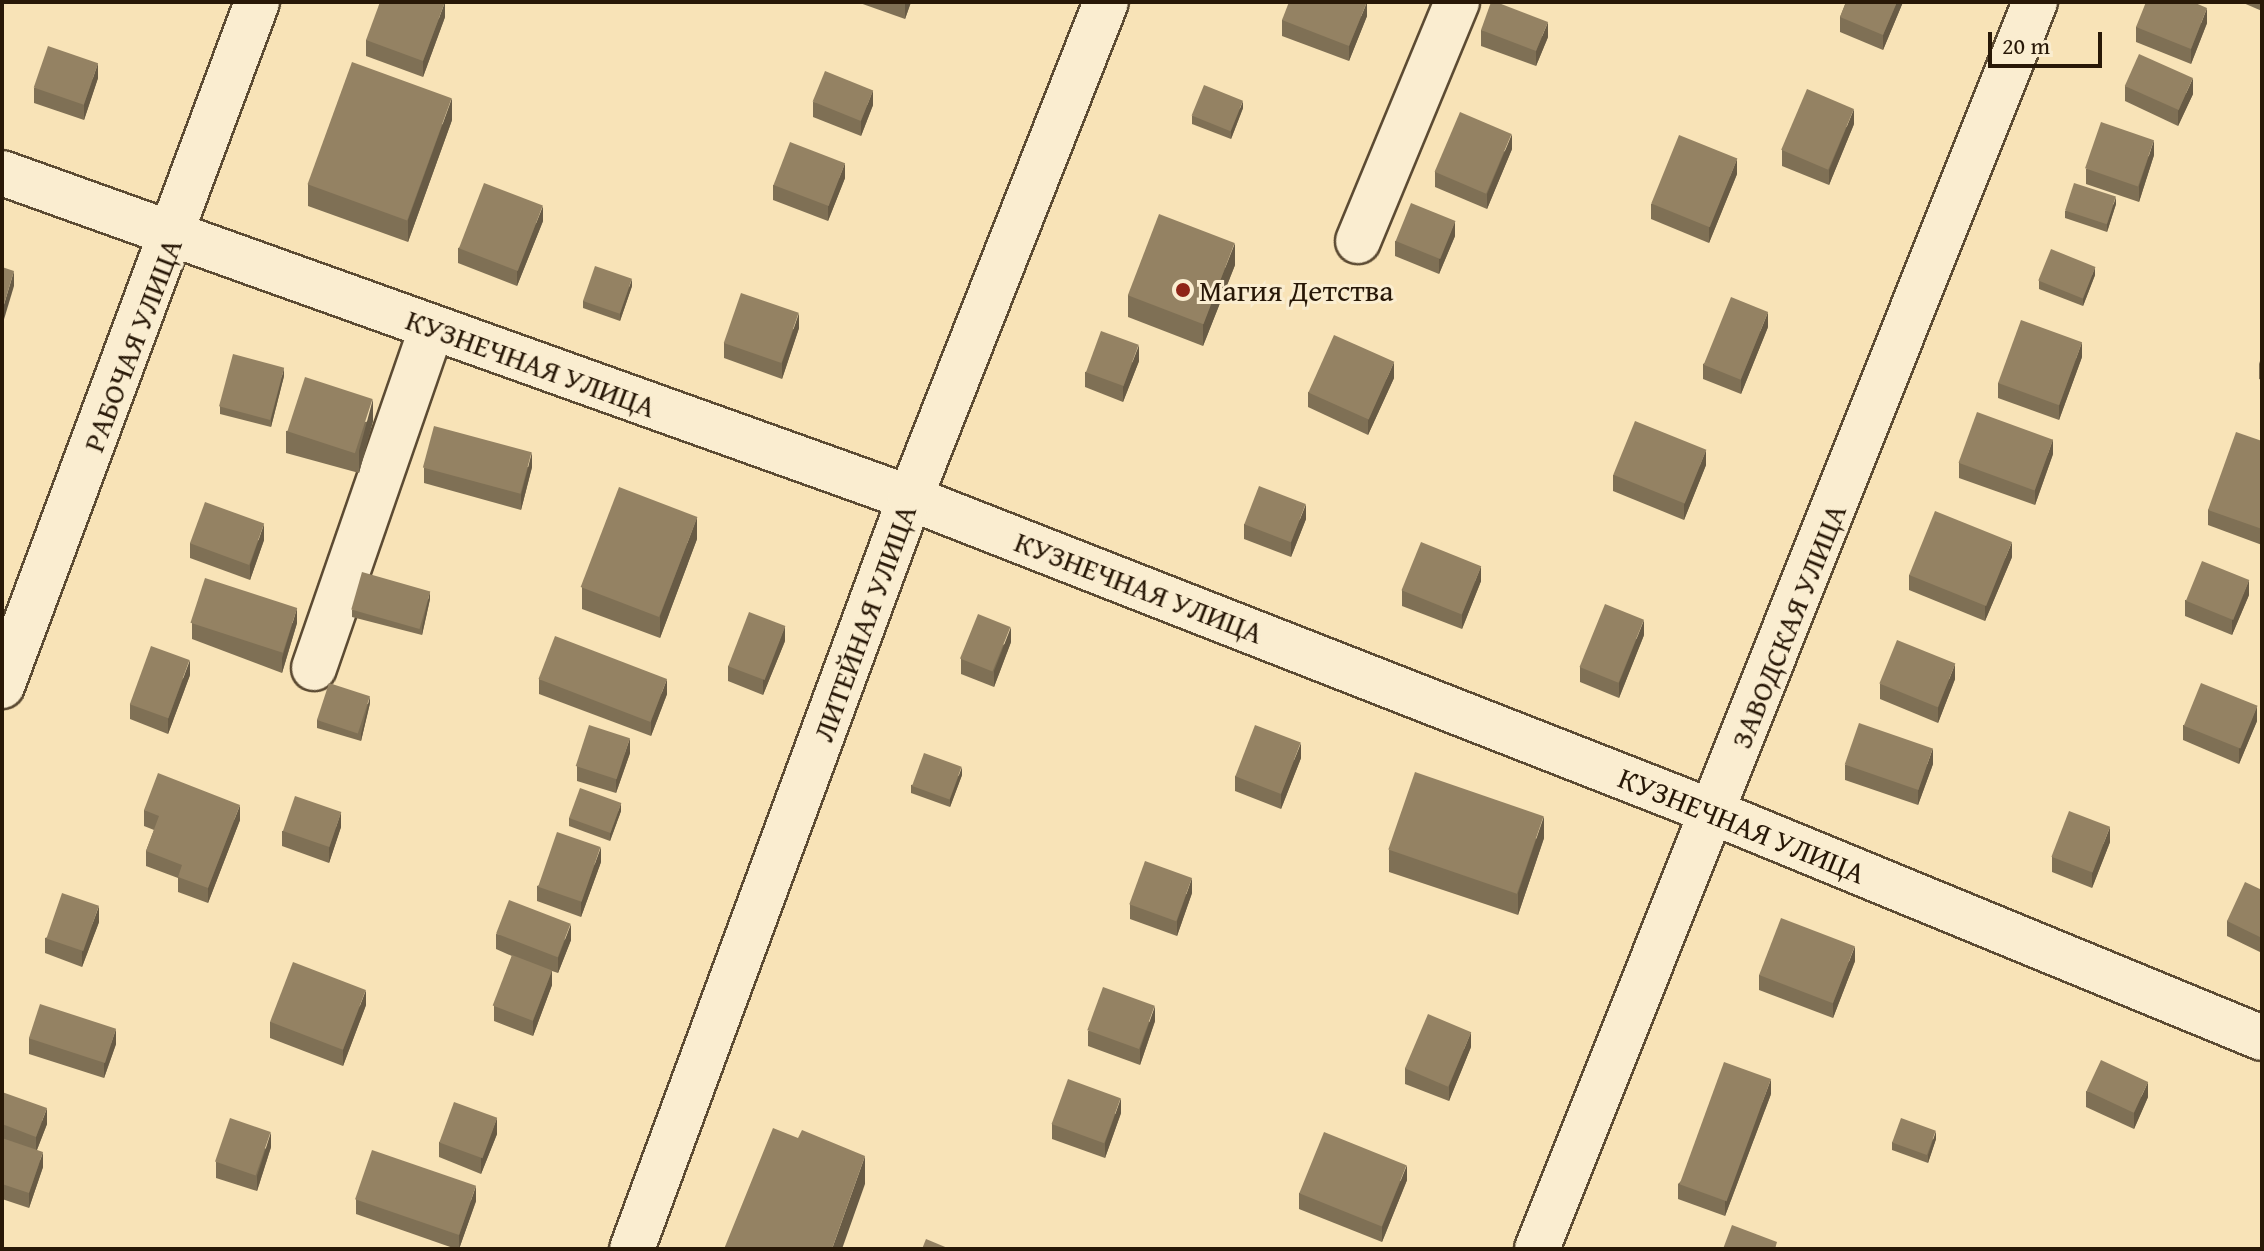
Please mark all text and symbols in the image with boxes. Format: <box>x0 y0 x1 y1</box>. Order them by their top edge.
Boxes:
scale bar <box>1992 16 2106 66</box>
text: 20 m <box>2002 28 2050 63</box>
street label: РАБОЧАЯ УЛИЦА <box>75 233 189 457</box>
place label: Магия Детства <box>1199 272 1394 308</box>
marker: Магия Детства <box>1174 281 1192 299</box>
street label: КУЗНЕЧНАЯ УЛИЦА <box>401 301 661 425</box>
street label: ЗАВОДСКАЯ УЛИЦА <box>1723 499 1853 753</box>
street label: ЛИТЕЙНАЯ УЛИЦА <box>805 500 923 746</box>
street label: КУЗНЕЧНАЯ УЛИЦА <box>1010 523 1268 651</box>
street label: КУЗНЕЧНАЯ УЛИЦА <box>1613 759 1871 891</box>

